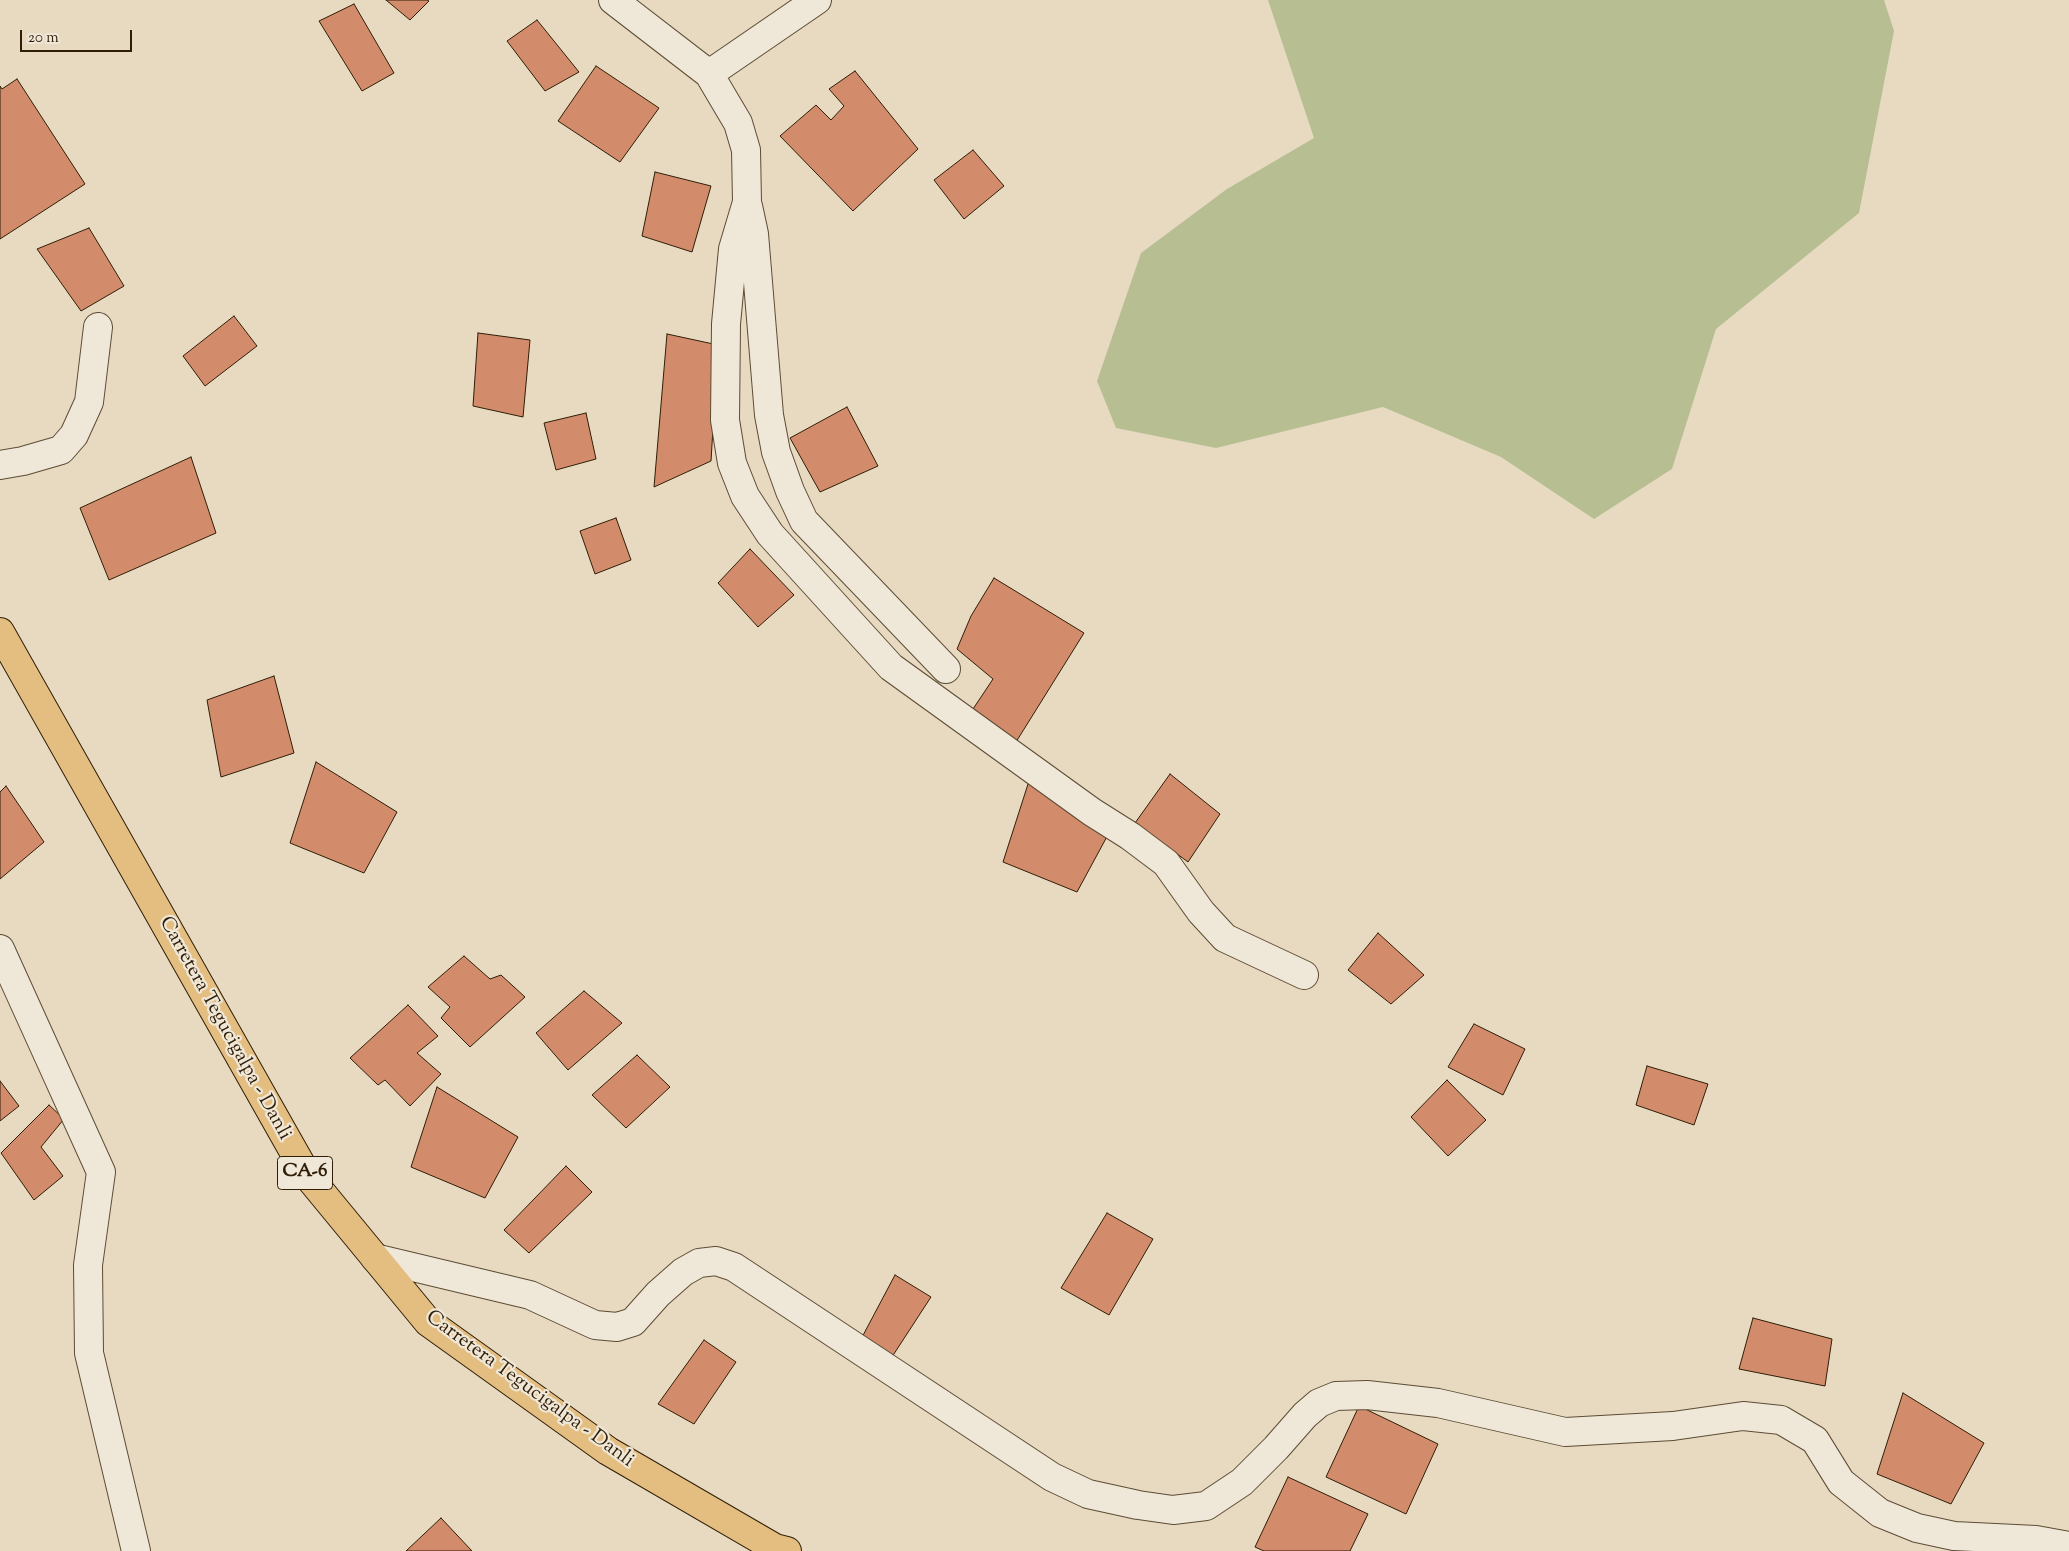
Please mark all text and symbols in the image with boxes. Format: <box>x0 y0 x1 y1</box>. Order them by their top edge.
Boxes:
scale bar <box>22 20 135 52</box>
text: 20 m <box>28 28 59 49</box>
street label: Carretera Tegucigalpa - Danli <box>152 913 296 1145</box>
road number: CA-6 <box>278 1156 332 1190</box>
street label: Carretera Tegucigalpa - Danli <box>420 1306 638 1474</box>

